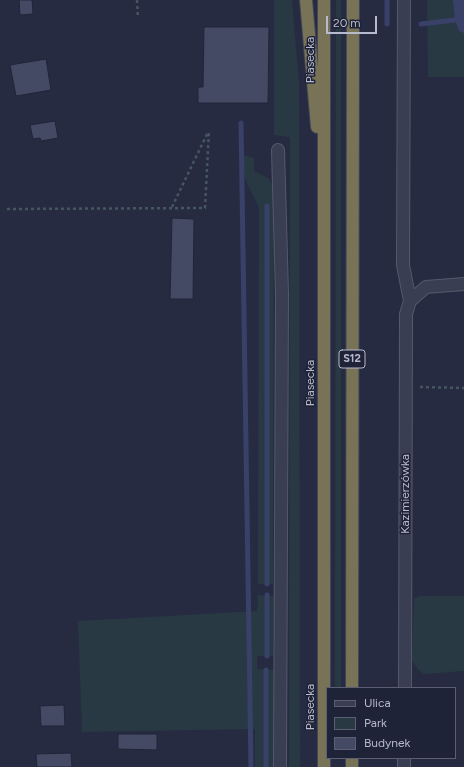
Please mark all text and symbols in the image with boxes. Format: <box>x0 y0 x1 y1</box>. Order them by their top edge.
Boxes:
scale bar <box>328 8 379 34</box>
text: 20 m <box>333 16 361 30</box>
street label: Piasecka <box>303 37 317 83</box>
road number: S12 <box>339 350 365 368</box>
street label: Piasecka <box>303 360 317 406</box>
street label: Kazimierzówka <box>398 454 412 534</box>
street label: Piasecka <box>303 684 317 730</box>
legend <box>326 687 456 759</box>
text: Ulica <box>364 696 391 710</box>
text: Park <box>364 716 387 730</box>
text: Budynek <box>364 736 410 750</box>

